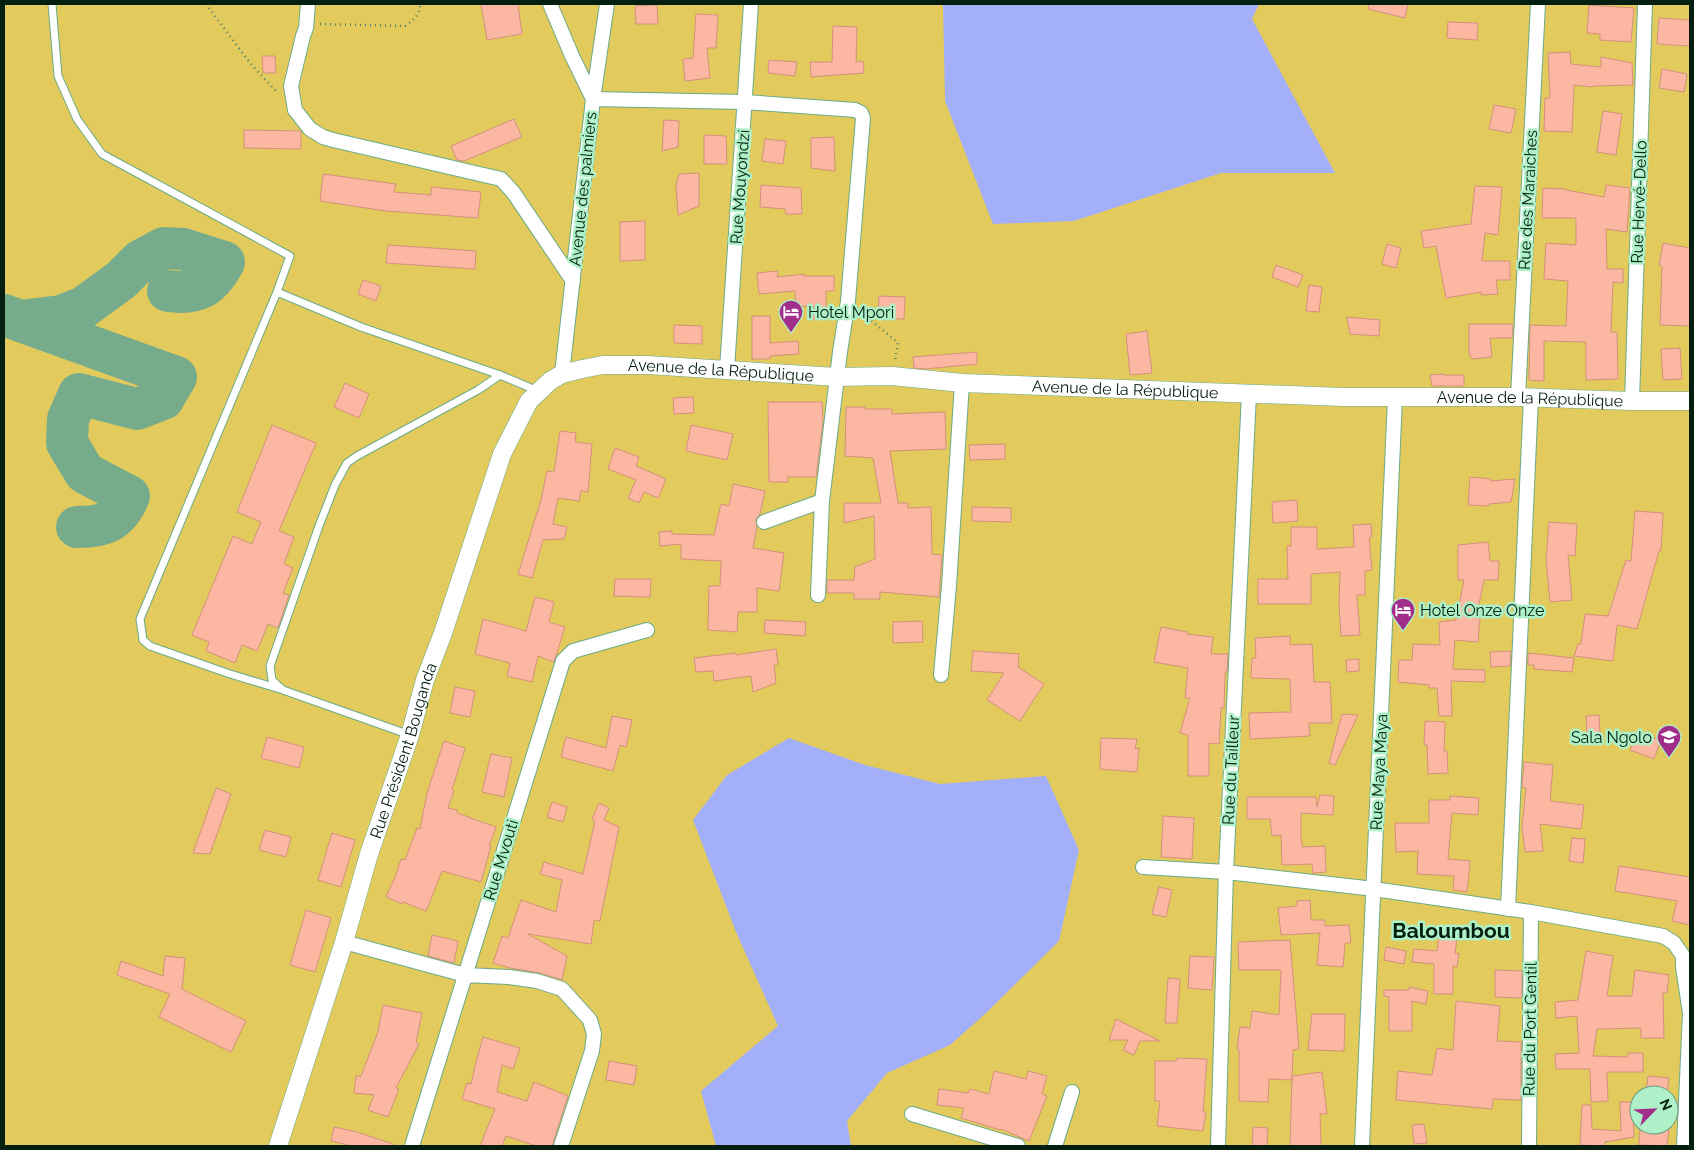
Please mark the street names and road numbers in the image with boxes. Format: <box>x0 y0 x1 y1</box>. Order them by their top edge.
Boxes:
street label: Avenue des palmiers <box>565 111 601 267</box>
street label: Rue Mouyondzi <box>727 129 753 245</box>
street label: Rue des Maraiches <box>1515 129 1541 270</box>
street label: Rue Hervé-Dello <box>1627 140 1651 264</box>
street label: Avenue de la République <box>628 355 815 385</box>
street label: Avenue de la République <box>1032 376 1219 402</box>
street label: Avenue de la République <box>1437 387 1624 410</box>
street label: Rue Président Bouganda <box>366 660 440 841</box>
street label: Rue Maya Maya <box>1366 713 1392 831</box>
street label: Rue du Tailleur <box>1219 714 1243 825</box>
street label: Rue Mvouti <box>480 817 522 903</box>
street label: Rue du Port Gentil <box>1519 961 1541 1096</box>

